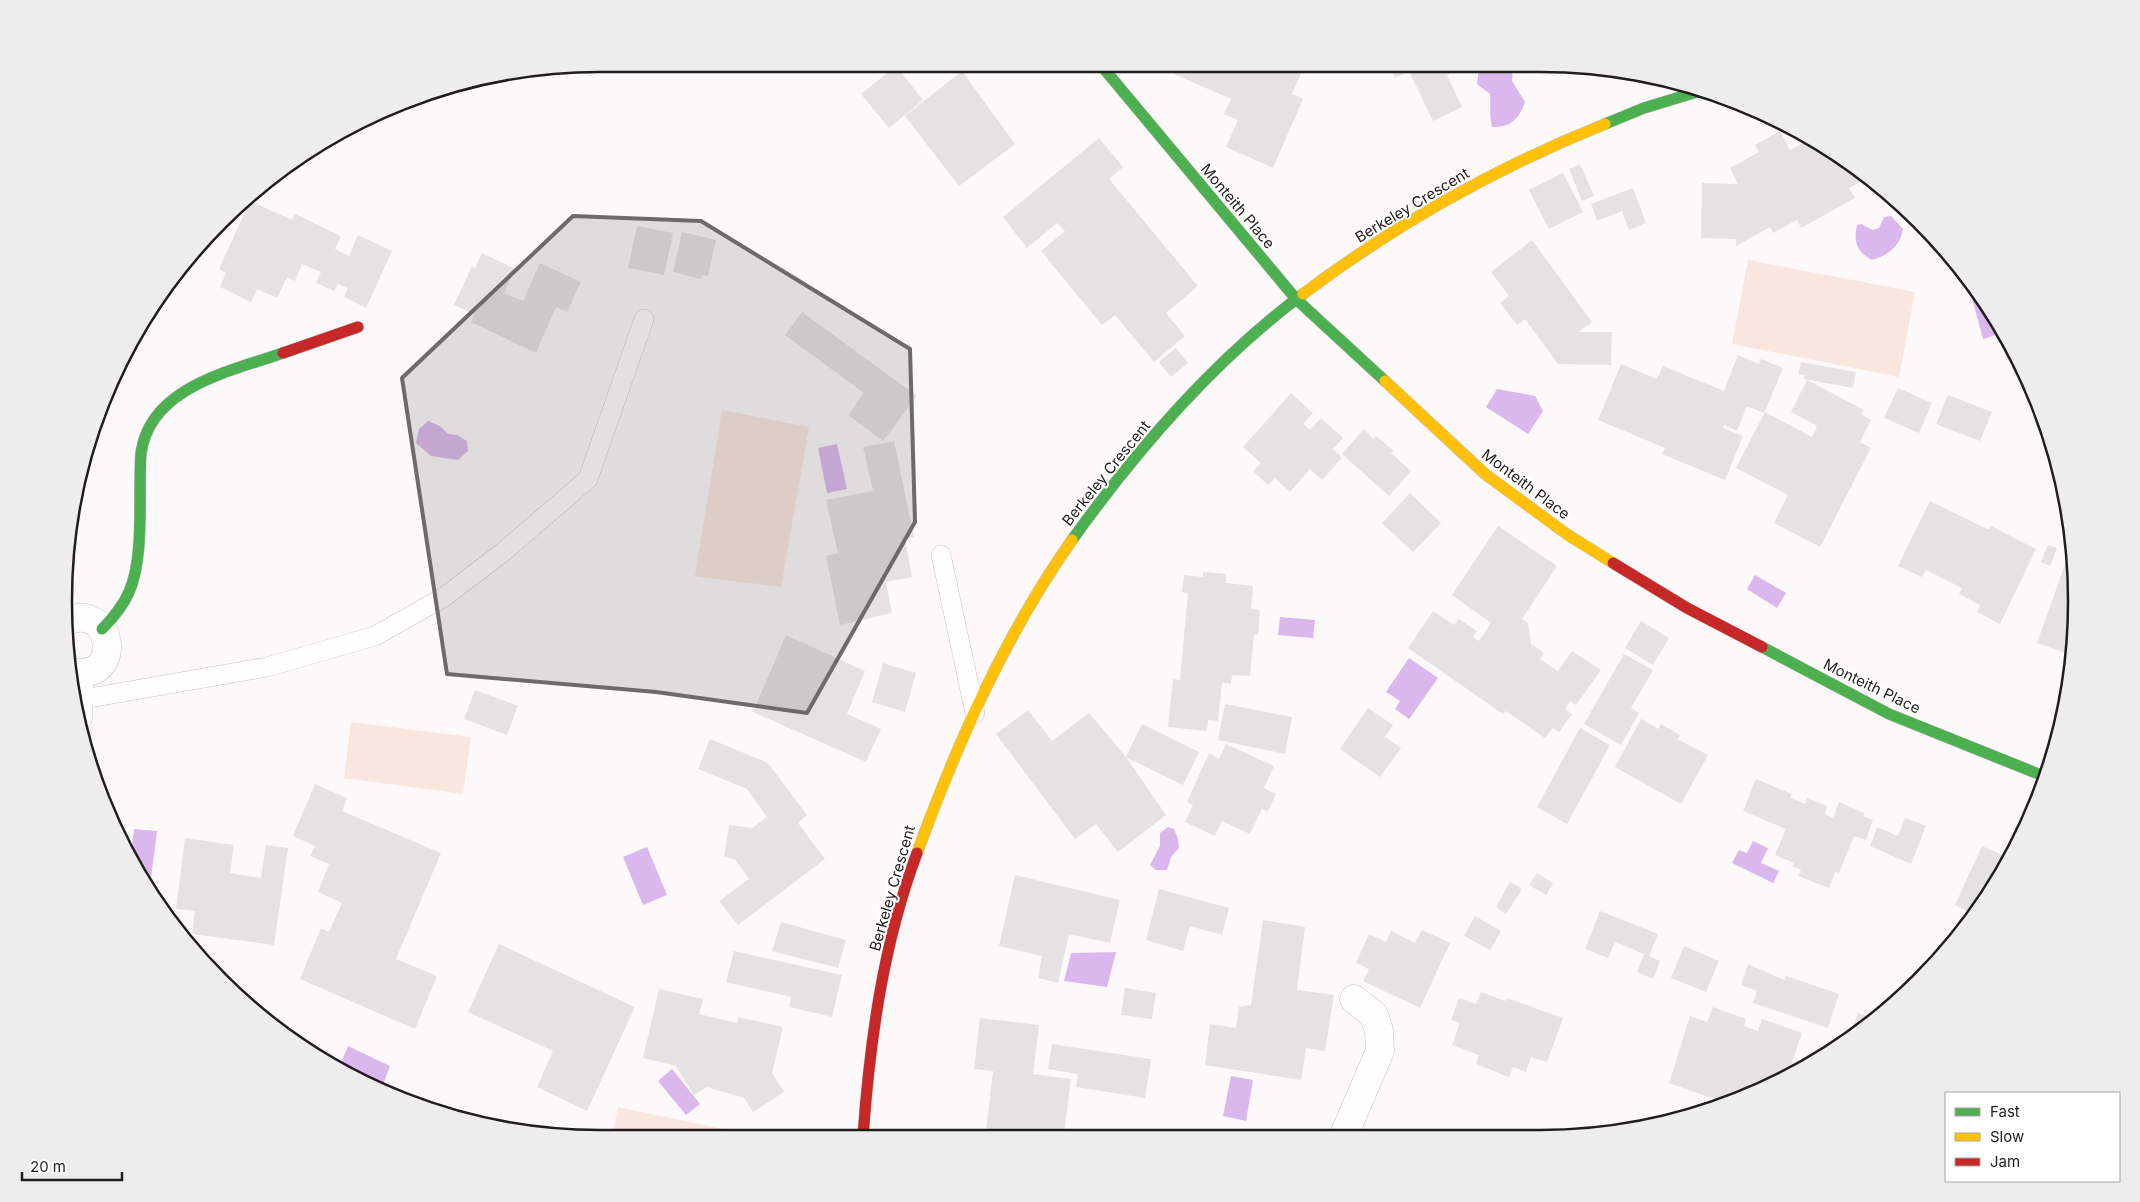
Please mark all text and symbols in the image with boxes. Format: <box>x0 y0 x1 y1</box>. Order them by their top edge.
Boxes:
street label: Monteith Place <box>1197 159 1279 253</box>
street label: Berkeley Crescent <box>1351 163 1473 247</box>
street label: Berkeley Crescent <box>1058 416 1154 529</box>
street label: Monteith Place <box>1478 445 1574 523</box>
street label: Monteith Place <box>1820 654 1924 718</box>
street label: Berkeley Crescent <box>865 823 919 953</box>
legend <box>1945 1092 2120 1182</box>
text: Fast <box>1990 1102 2020 1121</box>
text: Slow <box>1990 1127 2024 1146</box>
scale bar <box>22 1150 122 1182</box>
text: Jam <box>1990 1152 2020 1171</box>
text: 20 m <box>30 1157 66 1176</box>

